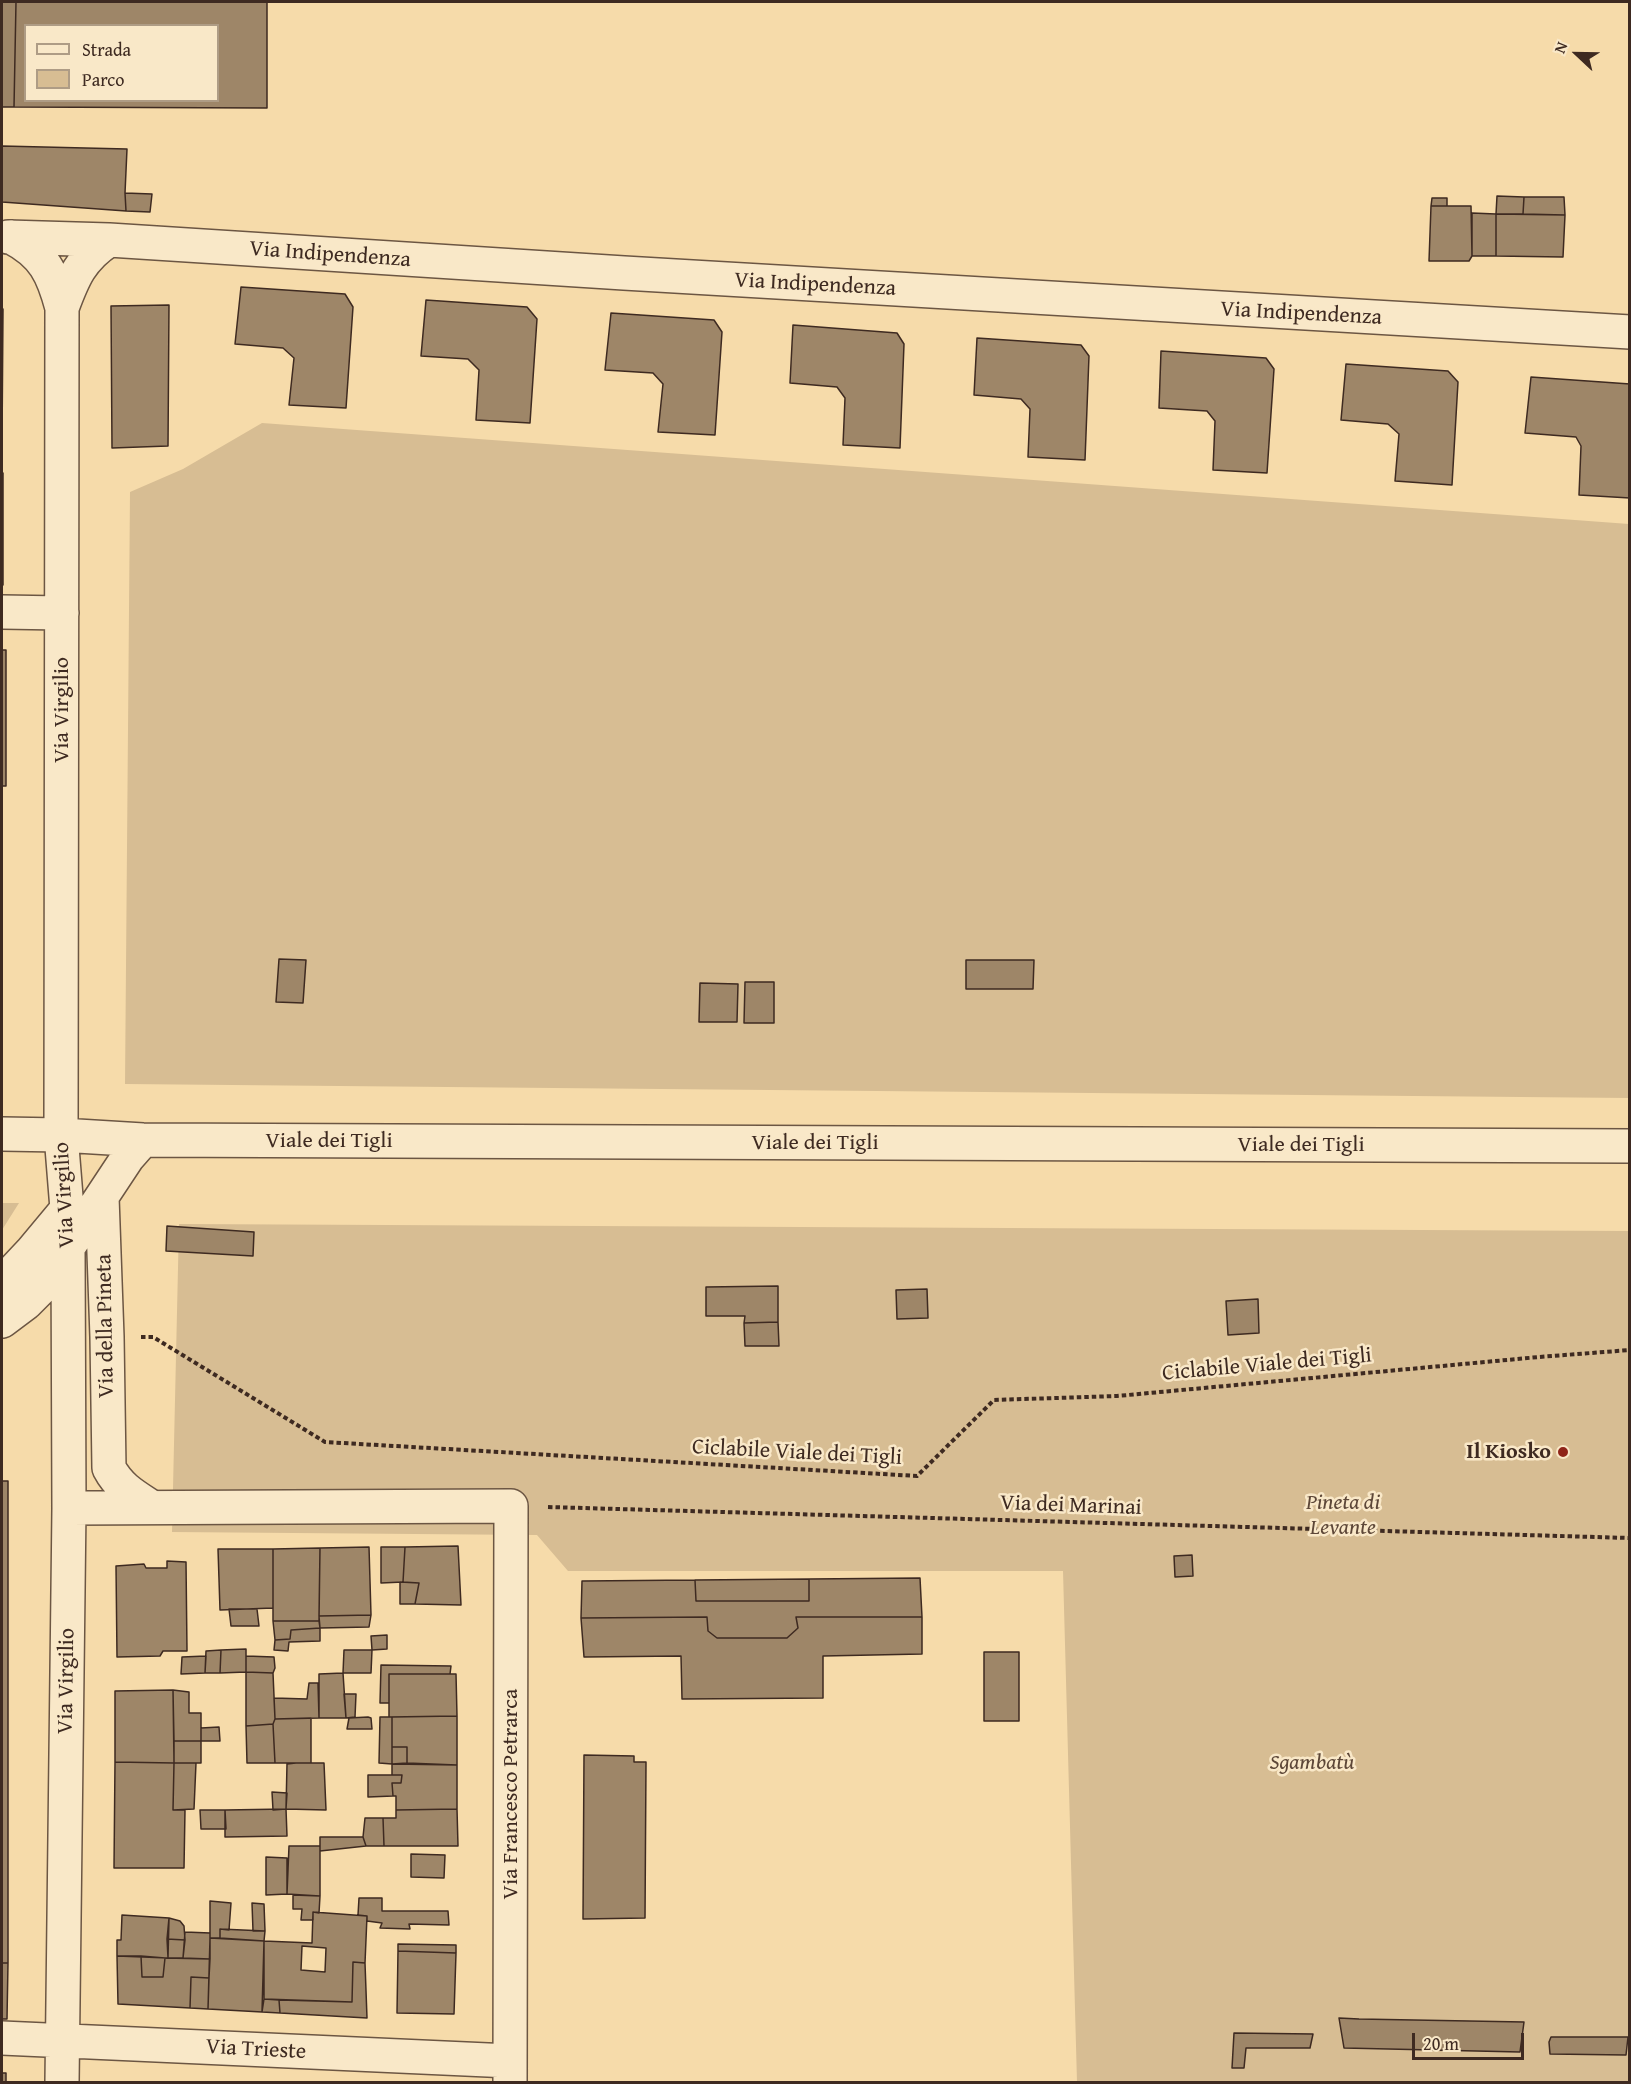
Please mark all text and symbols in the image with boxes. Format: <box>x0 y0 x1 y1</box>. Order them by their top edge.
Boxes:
legend <box>24 24 219 102</box>
north arrow <box>1547 24 1607 84</box>
text: Strada <box>82 36 131 63</box>
text: N <box>1547 38 1573 57</box>
text: Parco <box>82 66 125 93</box>
street label: Via Indipendenza <box>248 236 412 274</box>
street label: Via Indipendenza <box>733 268 897 302</box>
street label: Via Indipendenza <box>1219 297 1383 331</box>
street label: Via Virgilio <box>49 657 75 763</box>
street label: Viale dei Tigli <box>265 1128 393 1154</box>
street label: Viale dei Tigli <box>751 1130 879 1156</box>
street label: Viale dei Tigli <box>1237 1132 1365 1158</box>
street label: Via Virgilio <box>49 1141 81 1249</box>
street label: Via della Pineta <box>92 1254 120 1398</box>
street label: Ciclabile Viale dei Tigli <box>1161 1343 1373 1387</box>
street label: Ciclabile Viale dei Tigli <box>691 1434 903 1472</box>
place label: Il Kiosko <box>1466 1439 1551 1465</box>
marker: Il Kiosko <box>1556 1445 1570 1459</box>
street label: Via dei Marinai <box>1000 1490 1142 1522</box>
park label: Pineta di Levante <box>1306 1490 1380 1542</box>
street label: Via Virgilio <box>53 1628 81 1734</box>
street label: Via Francesco Petrarca <box>498 1689 524 1899</box>
park label: Sgambatù <box>1269 1750 1355 1776</box>
scale bar <box>1415 2021 1528 2059</box>
text: 20 m <box>1423 2030 1459 2057</box>
street label: Via Trieste <box>205 2034 307 2066</box>

